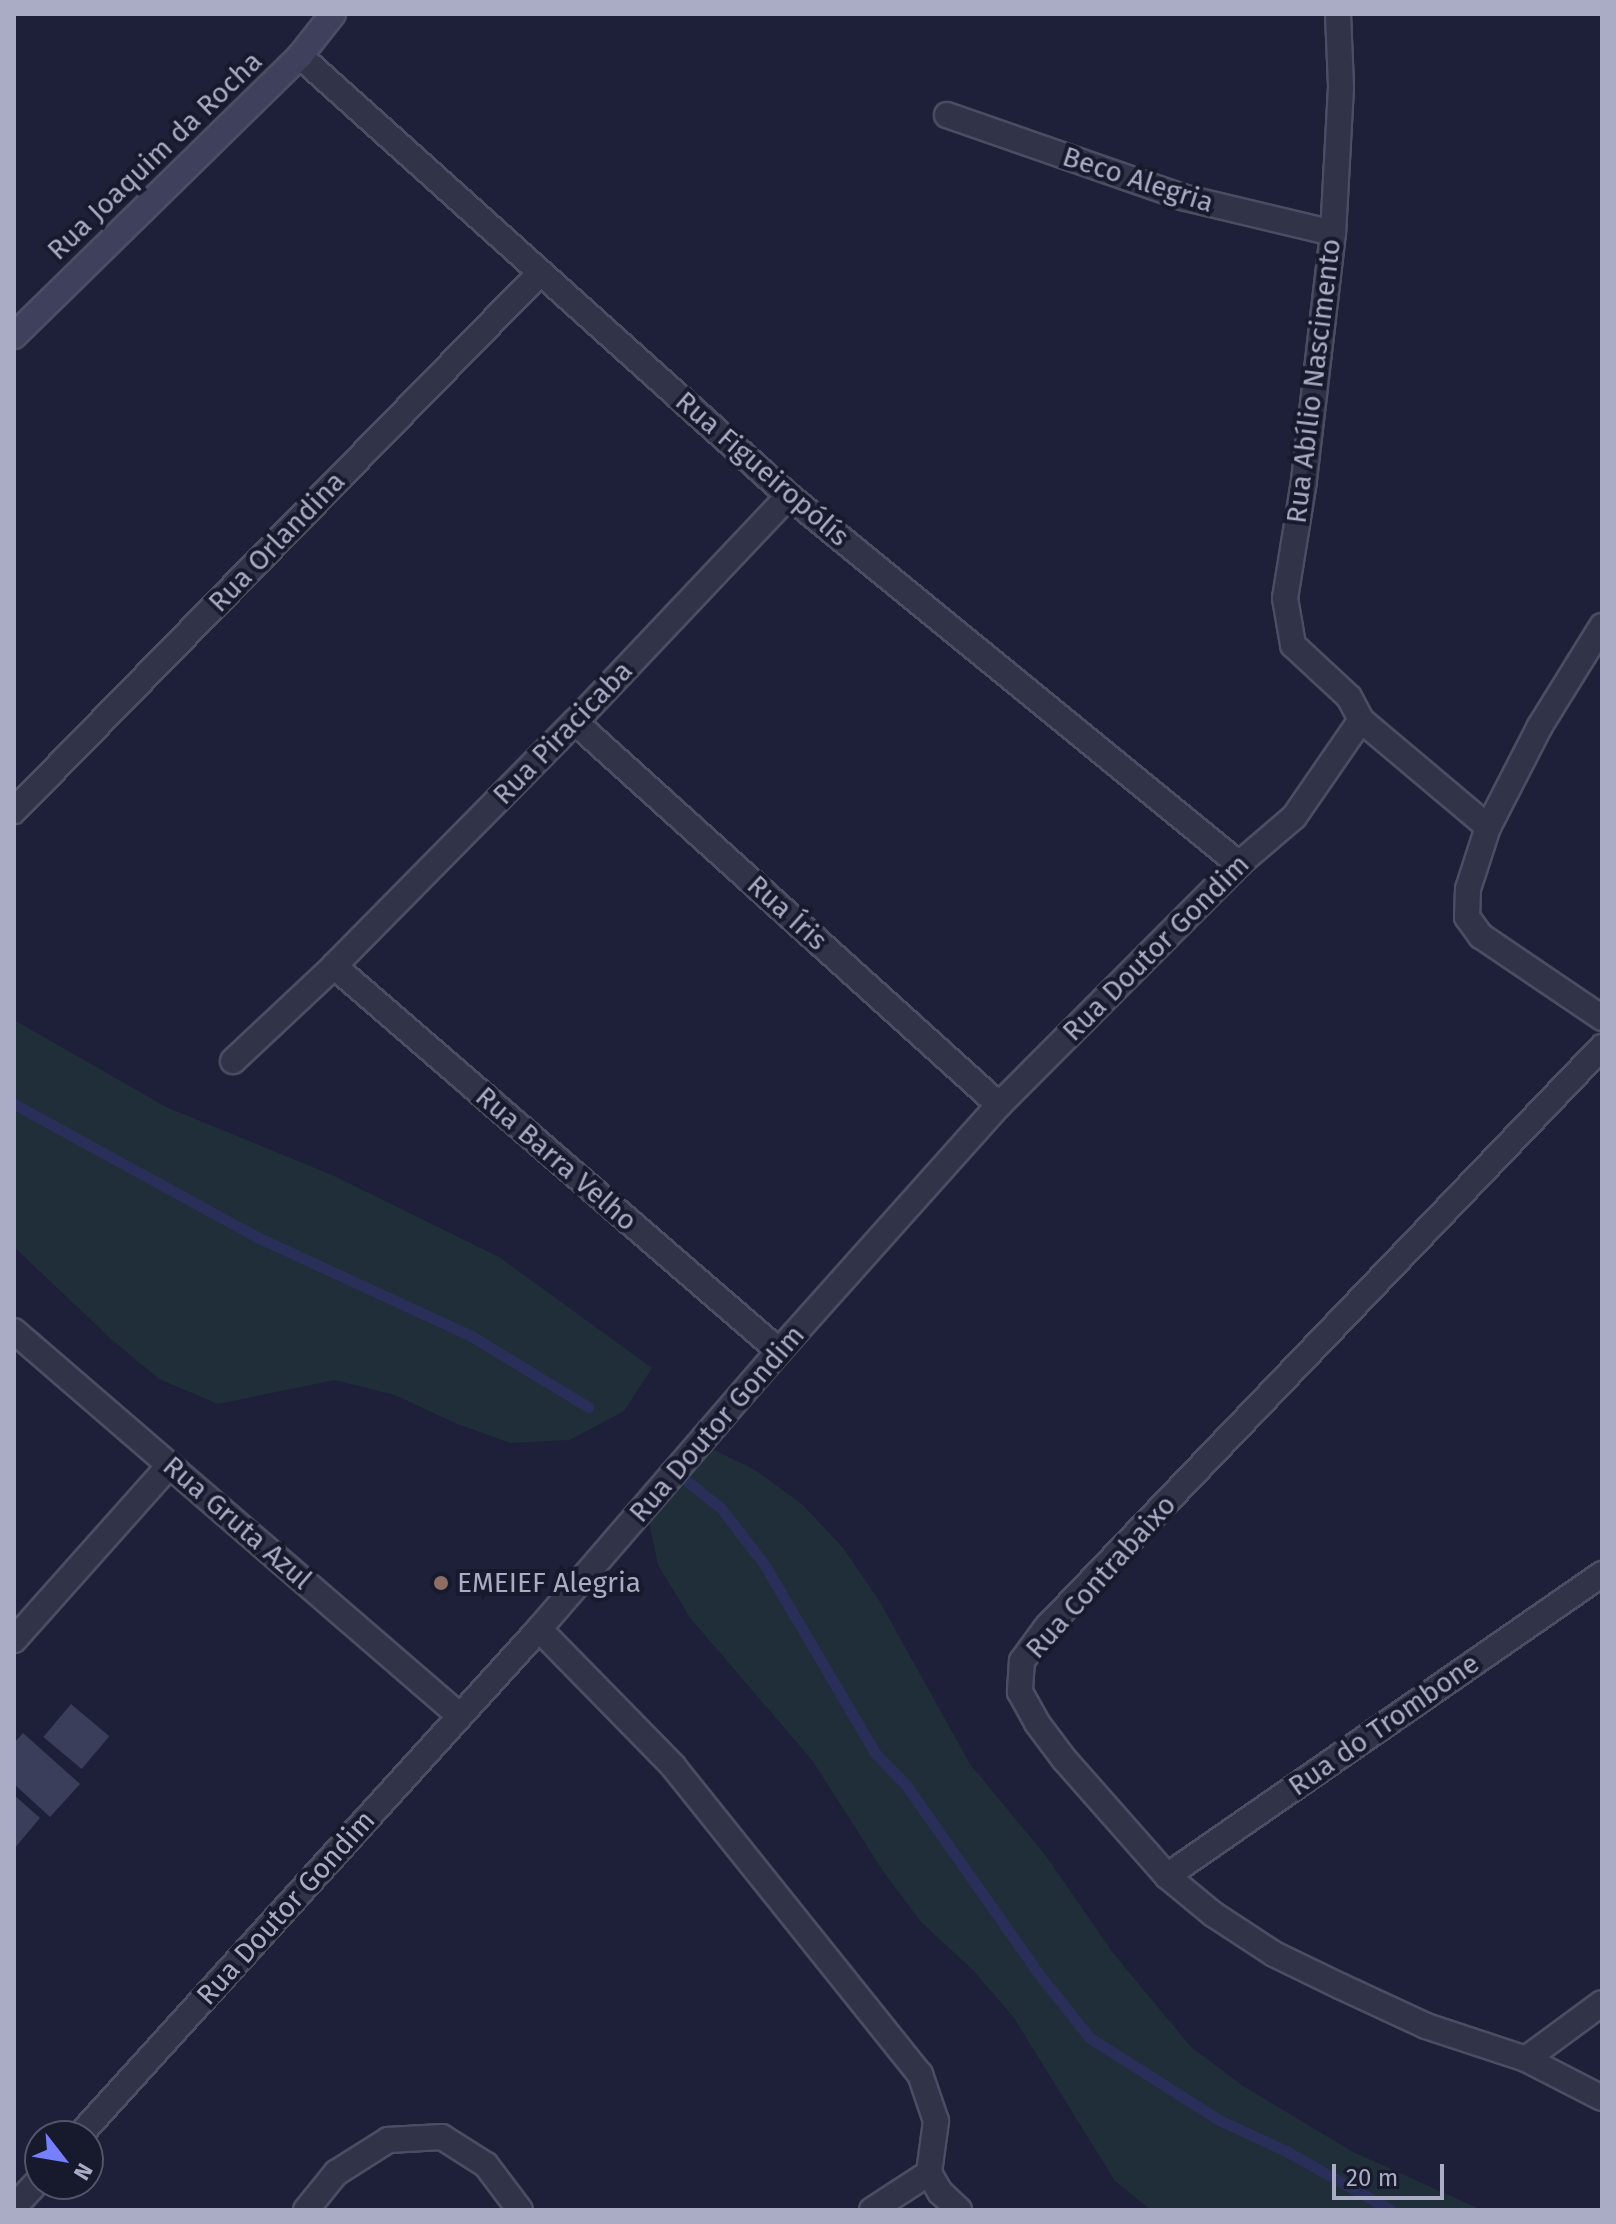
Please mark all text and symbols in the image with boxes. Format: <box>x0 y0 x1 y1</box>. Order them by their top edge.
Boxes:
street label: Rua Joaquim da Rocha <box>41 45 269 267</box>
street label: Beco Alegria <box>1058 140 1218 220</box>
street label: Rua Abílio Nascimento <box>1280 237 1348 525</box>
street label: Rua Figueiropólís <box>668 385 856 553</box>
street label: Rua Orlandina <box>202 465 352 619</box>
street label: Rua Piracicaba <box>486 654 640 812</box>
street label: Rua Doutor Gondim <box>1056 848 1256 1048</box>
street label: Rua Íris <box>740 868 834 958</box>
street label: Rua Barra Velho <box>469 1080 643 1238</box>
street label: Rua Doutor Gondim <box>622 1319 812 1529</box>
street label: Rua Gruta Azul <box>156 1449 318 1597</box>
street label: Rua Contrabaixo <box>1019 1488 1183 1666</box>
place label: EMEIEF Alegria <box>457 1566 641 1600</box>
marker: EMEIEF Alegria <box>432 1574 450 1592</box>
street label: Rua do Trombone <box>1282 1647 1486 1803</box>
street label: Rua Doutor Gondim <box>190 1804 382 2012</box>
north arrow <box>24 2120 104 2200</box>
scale bar <box>1336 2148 1448 2198</box>
text: N <box>68 2158 99 2185</box>
text: 20 m <box>1346 2164 1398 2192</box>

